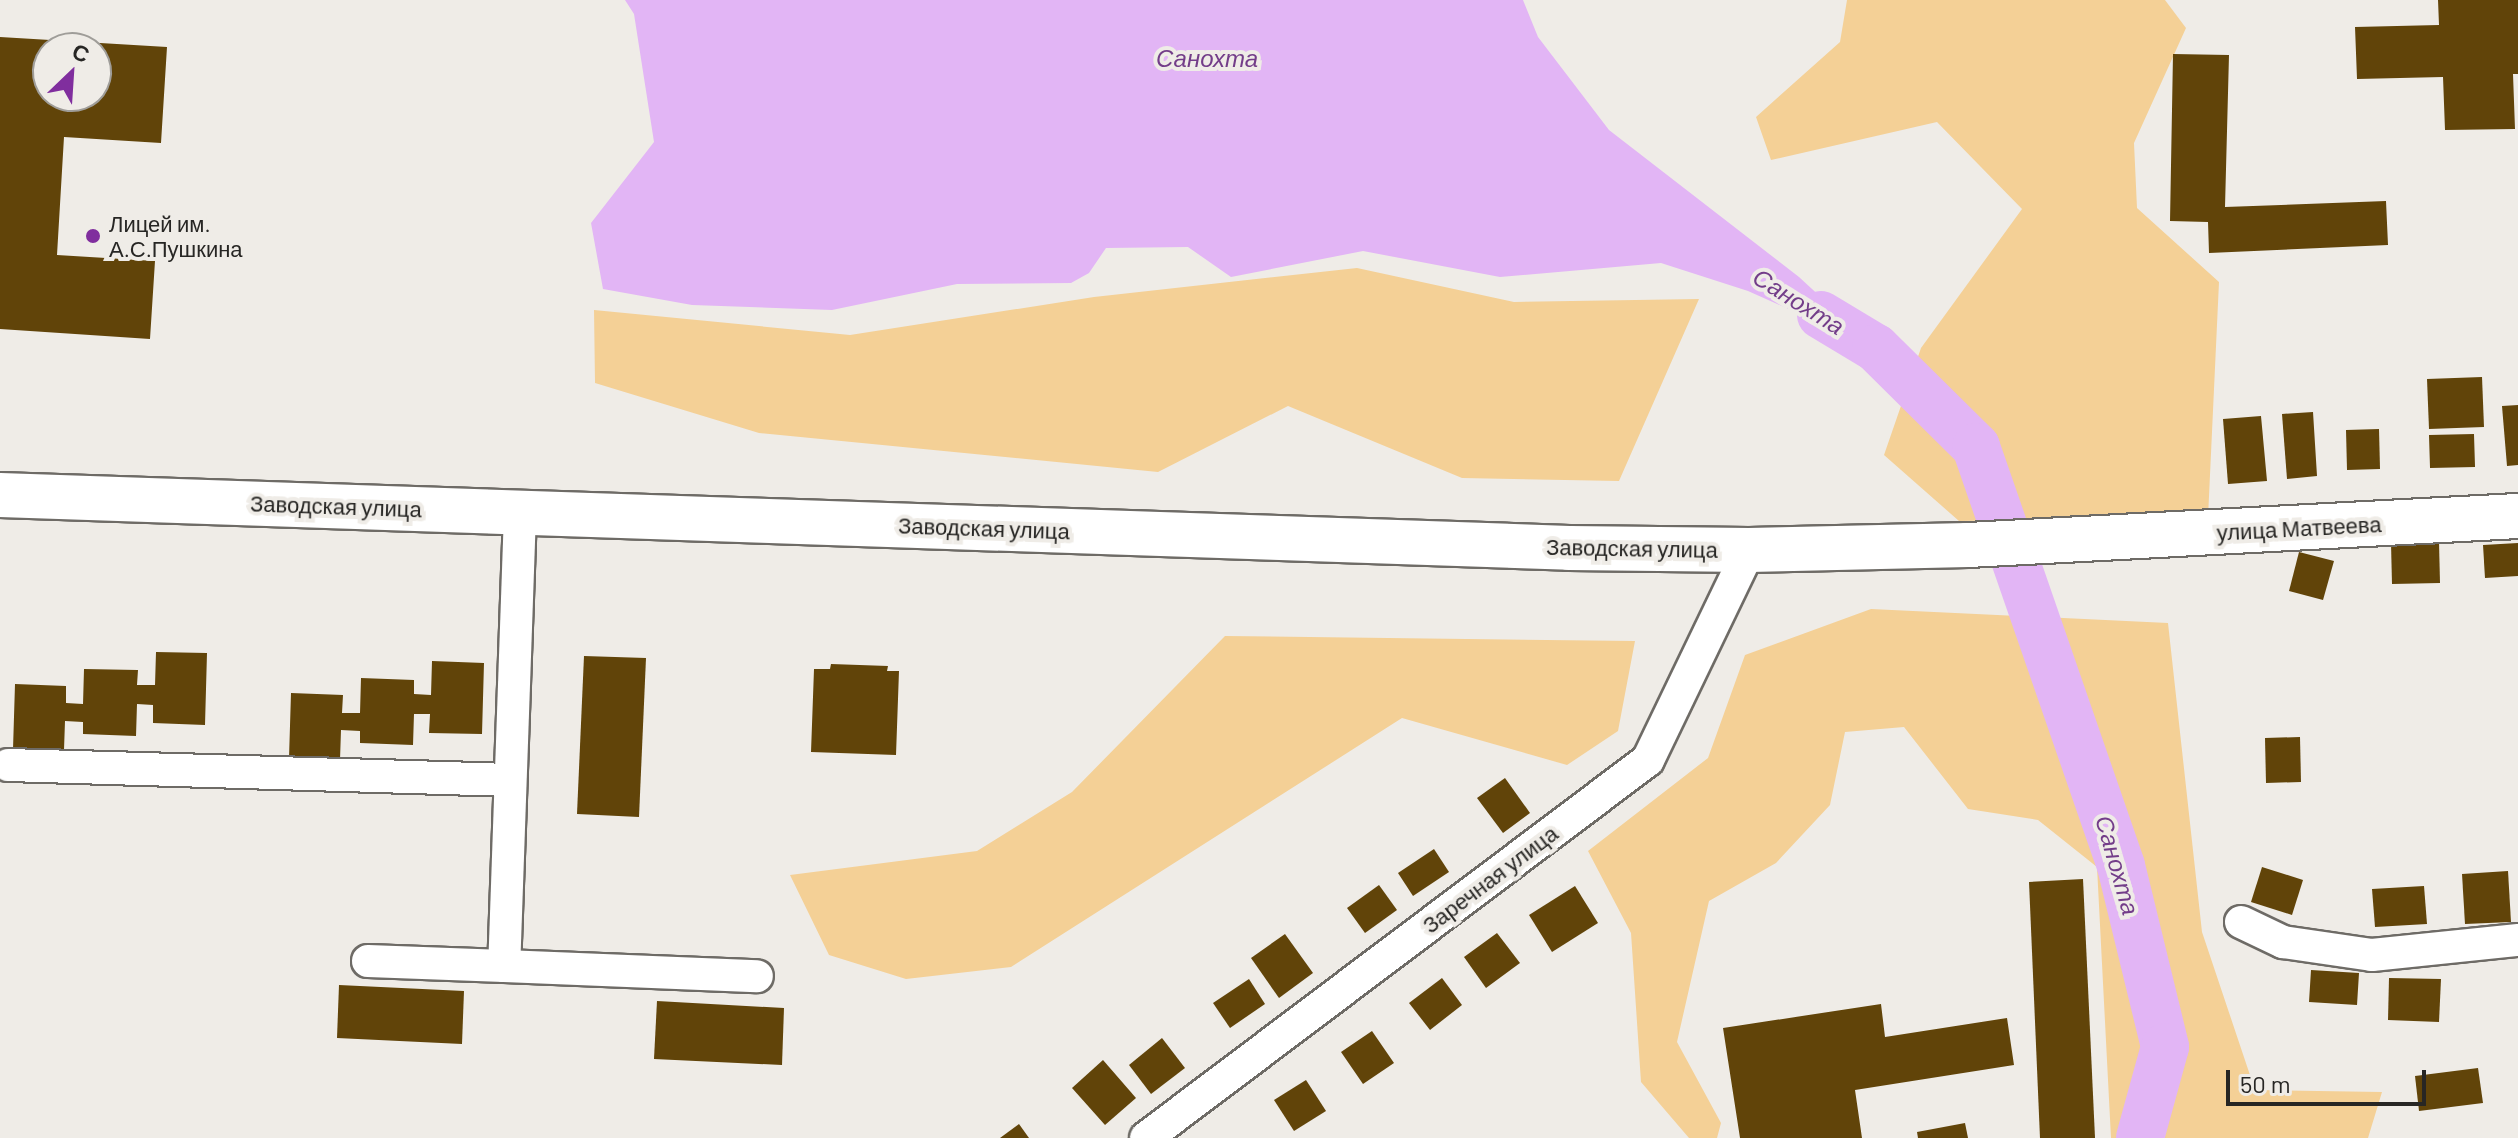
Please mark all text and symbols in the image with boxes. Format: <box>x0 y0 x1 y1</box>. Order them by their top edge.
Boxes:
north arrow <box>32 32 112 112</box>
text: С <box>69 37 94 67</box>
water label: Санохта <box>1156 44 1258 72</box>
place label: Лицей им. А.С.Пушкина <box>109 210 243 262</box>
marker: Лицей им. А.С.Пушкина <box>84 227 102 245</box>
water label: Санохта <box>1748 262 1850 340</box>
street label: Заводская улица <box>250 490 422 522</box>
street label: улица Матвеева <box>2216 511 2382 545</box>
street label: Заводская улица <box>898 512 1070 544</box>
street label: Заводская улица <box>1546 533 1718 563</box>
water label: Санохта <box>2090 812 2146 918</box>
street label: Заречная улица <box>1417 820 1563 938</box>
scale bar <box>2230 1054 2430 1104</box>
text: 50 m <box>2240 1069 2291 1098</box>

